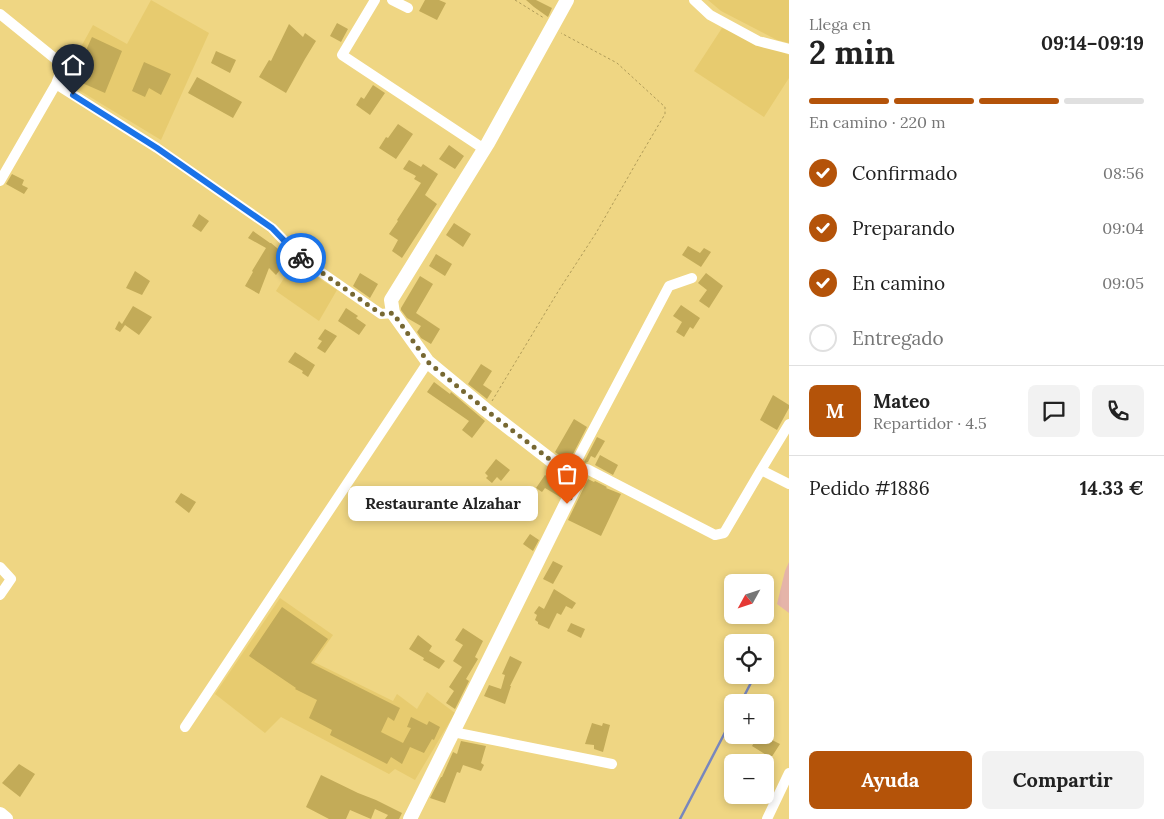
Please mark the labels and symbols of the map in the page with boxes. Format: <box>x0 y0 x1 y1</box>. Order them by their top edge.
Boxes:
pin <box>52 44 94 95</box>
courier <box>276 233 326 283</box>
pin <box>546 453 588 504</box>
callout: Restaurante Alzahar <box>347 486 537 522</box>
north arrow <box>724 574 774 624</box>

